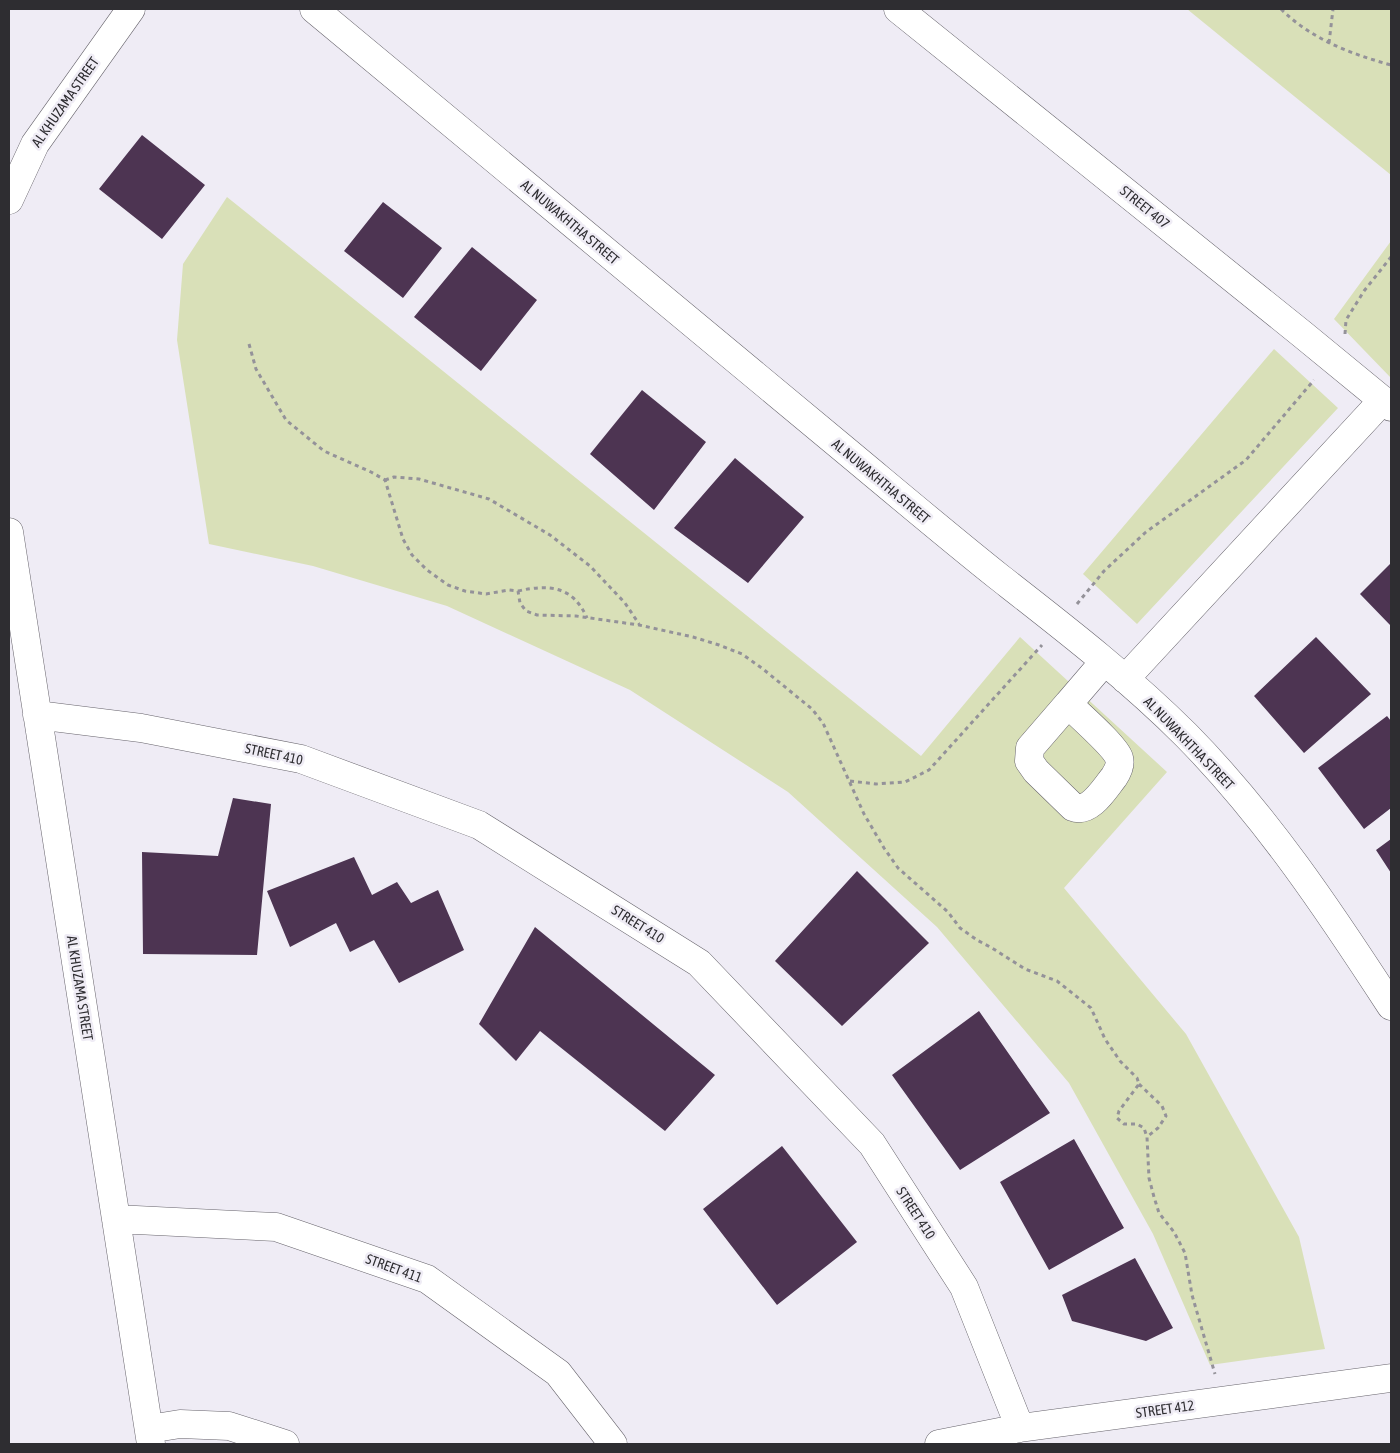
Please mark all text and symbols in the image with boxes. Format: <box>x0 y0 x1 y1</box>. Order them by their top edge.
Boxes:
street label: AL KHUZAMA STREET <box>28 54 102 150</box>
street label: AL NUWAKHTHA STREET <box>518 176 622 268</box>
street label: STREET 407 <box>1117 182 1173 232</box>
street label: AL NUWAKHTHA STREET <box>829 435 933 527</box>
street label: AL NUWAKHTHA STREET <box>1141 693 1237 793</box>
street label: STREET 410 <box>244 740 305 768</box>
street label: STREET 410 <box>609 902 668 947</box>
street label: AL KHUZAMA STREET <box>64 934 96 1042</box>
street label: STREET 410 <box>893 1184 939 1242</box>
street label: STREET 411 <box>364 1250 424 1286</box>
street label: STREET 412 <box>1135 1397 1195 1421</box>

